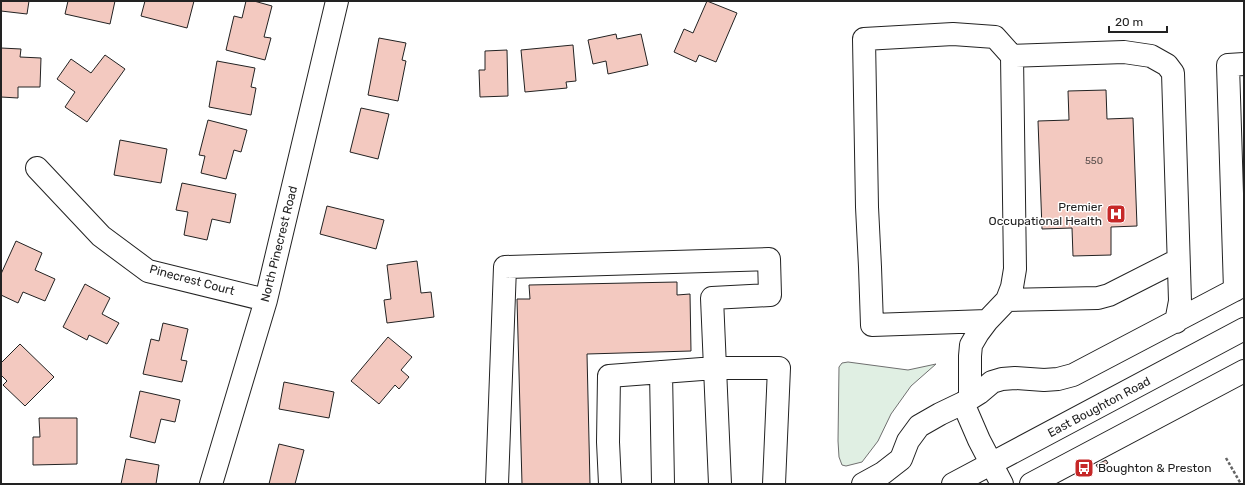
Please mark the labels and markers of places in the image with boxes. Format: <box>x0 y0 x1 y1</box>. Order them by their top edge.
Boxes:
place label: Premier Occupational Health <box>989 200 1102 228</box>
hospital icon: Premier Occupational Health <box>1105 203 1127 225</box>
bus stop icon: Boughton & Preston <box>1073 457 1095 479</box>
place label: Boughton & Preston <box>1098 461 1211 475</box>

